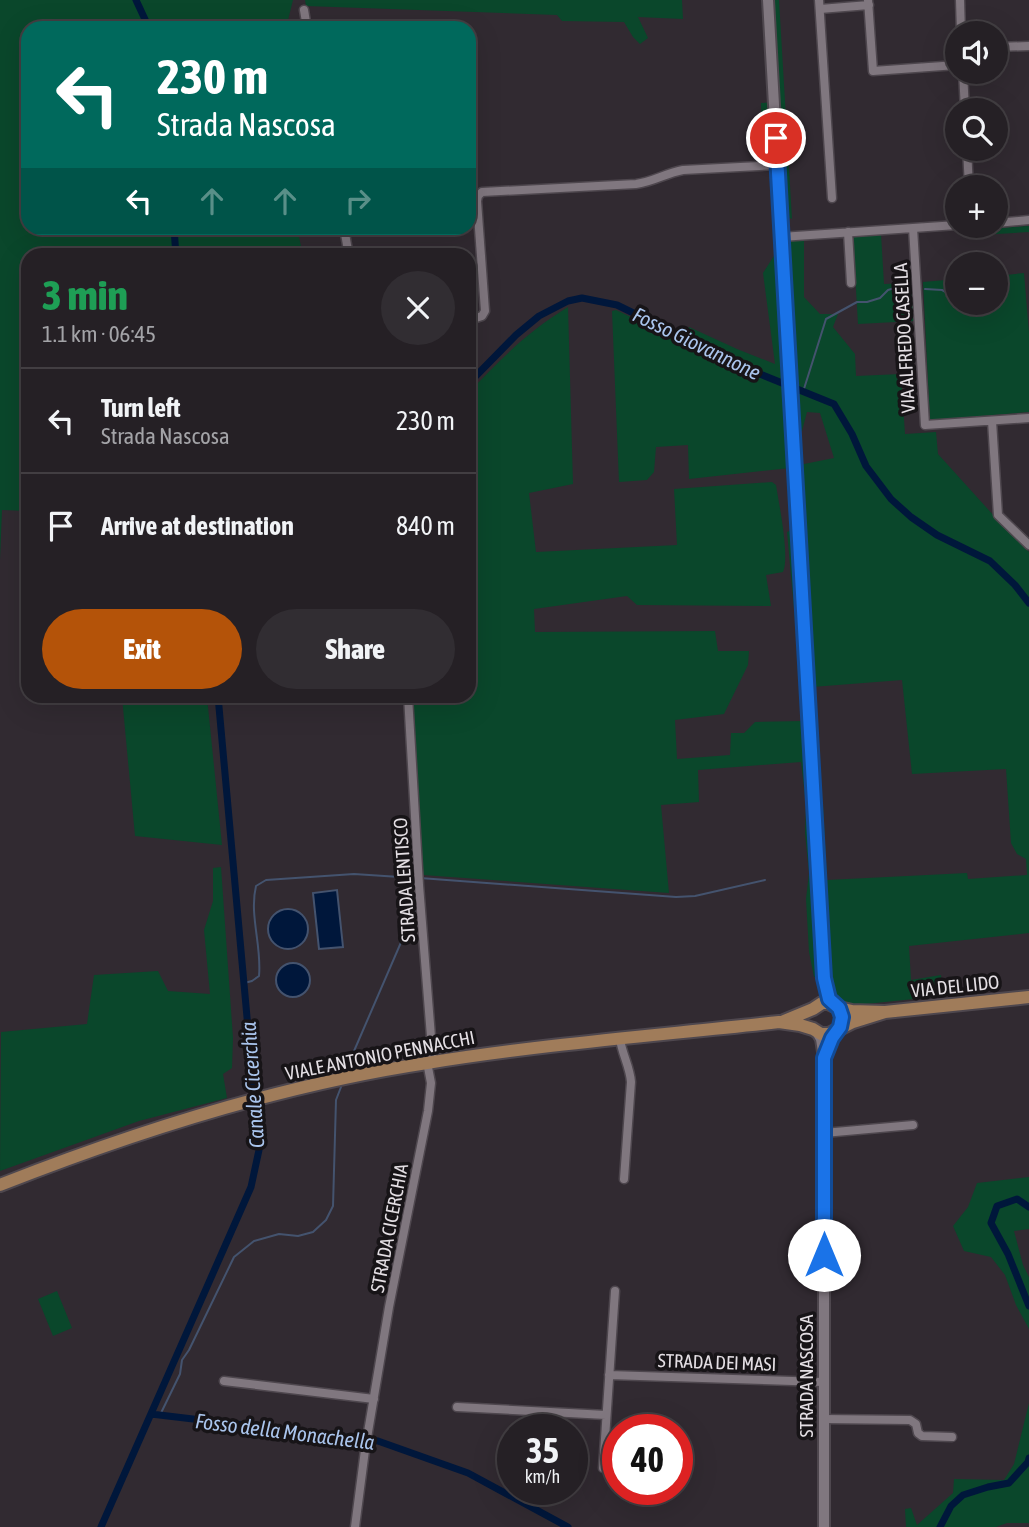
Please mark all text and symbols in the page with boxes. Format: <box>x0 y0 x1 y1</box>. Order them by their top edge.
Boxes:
map controls <box>945 21 1008 315</box>
button: sound <box>945 21 1008 84</box>
text: 230 m <box>157 48 268 104</box>
icon: left <box>42 49 133 140</box>
button: search <box>945 98 1008 161</box>
text: Strada Nascosa <box>157 106 336 143</box>
pin <box>746 108 806 168</box>
icon: arrive <box>757 119 795 157</box>
button: + <box>945 175 1008 238</box>
icon: left <box>120 182 158 220</box>
icon: ahead <box>193 182 231 220</box>
icon: ahead <box>266 182 304 220</box>
icon: right <box>339 182 377 220</box>
button: − <box>945 252 1008 315</box>
street label: VIA ALFREDO CASELLA <box>889 262 919 414</box>
text: 3 min <box>42 271 128 319</box>
button: close <box>381 271 455 345</box>
water label: Fosso Giovannone <box>629 302 765 384</box>
text: 1.1 km · 06:45 <box>42 321 156 347</box>
text: Turn left <box>101 393 181 423</box>
icon: left <box>42 402 80 440</box>
text: 230 m <box>396 406 455 436</box>
text: Strada Nascosa <box>101 423 230 449</box>
icon: arrive <box>42 507 80 545</box>
text: Arrive at destination <box>101 511 294 541</box>
text: 840 m <box>396 511 455 541</box>
button: Exit <box>42 609 242 689</box>
button: Share <box>256 609 455 689</box>
street label: STRADA LENTISCO <box>389 817 419 943</box>
street label: VIA DEL LIDO <box>910 970 1000 1002</box>
water label: Canale Cicerchia <box>236 1021 268 1149</box>
street label: VIALE ANTONIO PENNACCHI <box>283 1026 477 1084</box>
street label: STRADA CICERCHIA <box>366 1161 412 1294</box>
position arrow <box>787 1218 861 1292</box>
street label: STRADA NASCOSA <box>795 1314 817 1437</box>
street label: STRADA DEI MASI <box>657 1349 777 1375</box>
water label: Fosso della Monachella <box>194 1408 376 1454</box>
speed limit sign: 40 <box>602 1414 693 1505</box>
text: 35 <box>526 1430 559 1470</box>
text: km/h <box>525 1466 560 1487</box>

